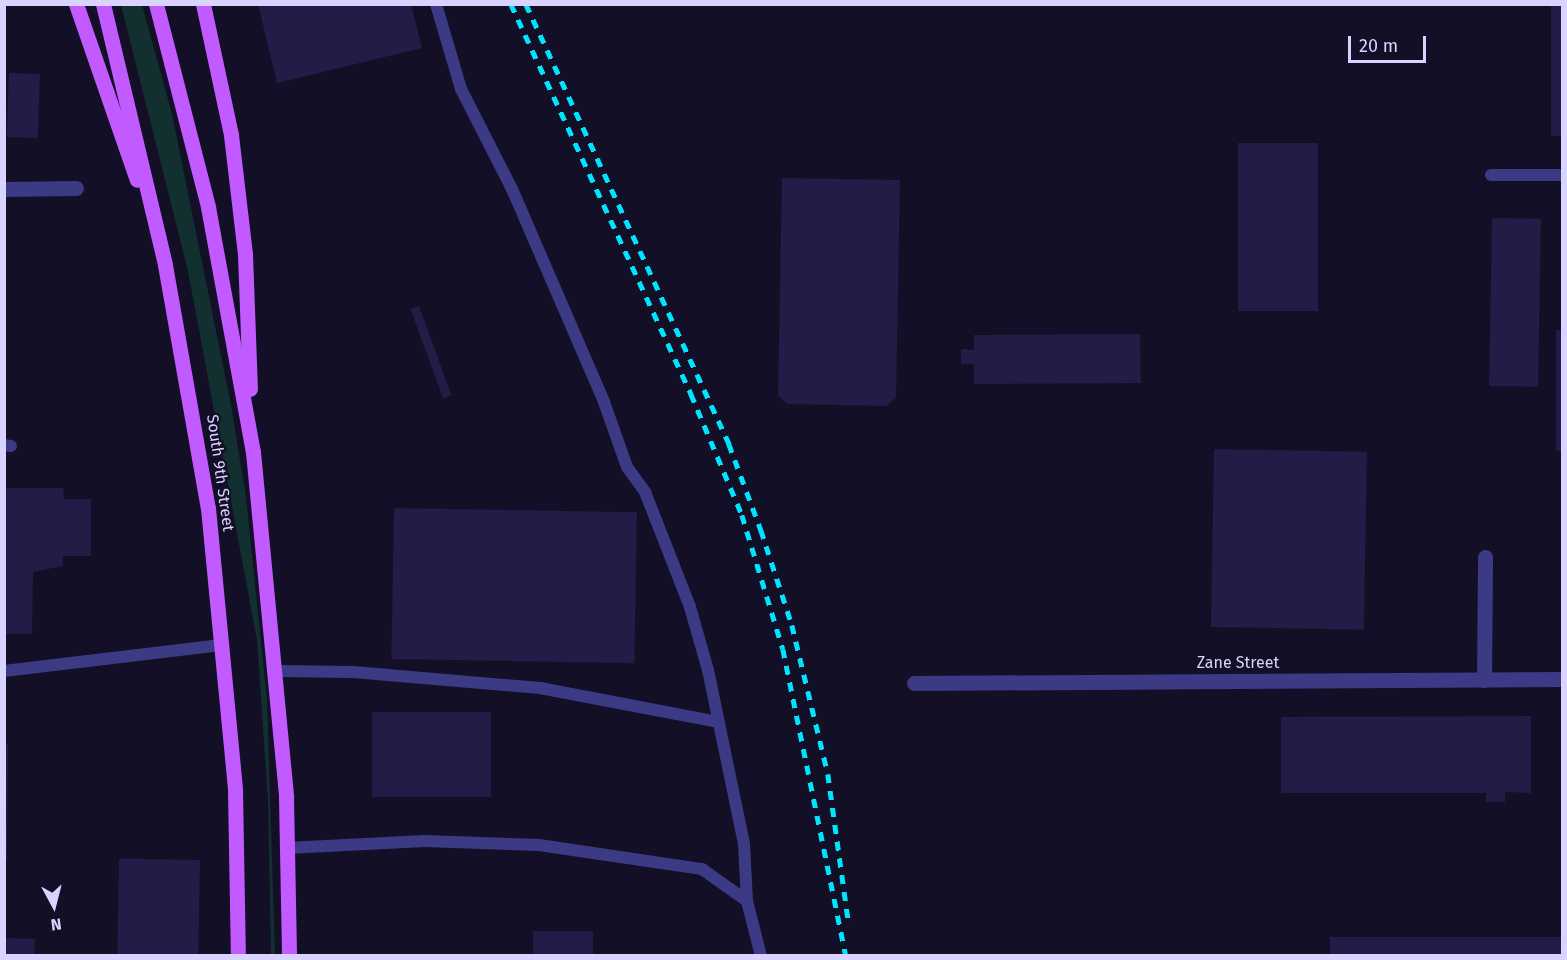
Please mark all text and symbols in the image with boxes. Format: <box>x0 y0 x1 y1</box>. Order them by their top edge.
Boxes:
scale bar <box>1351 24 1429 62</box>
text: 20 m <box>1359 35 1398 57</box>
street label: South 9th Street <box>202 413 238 533</box>
street label: Zane Street <box>1197 653 1279 673</box>
north arrow <box>24 876 84 936</box>
text: N <box>50 914 63 934</box>

